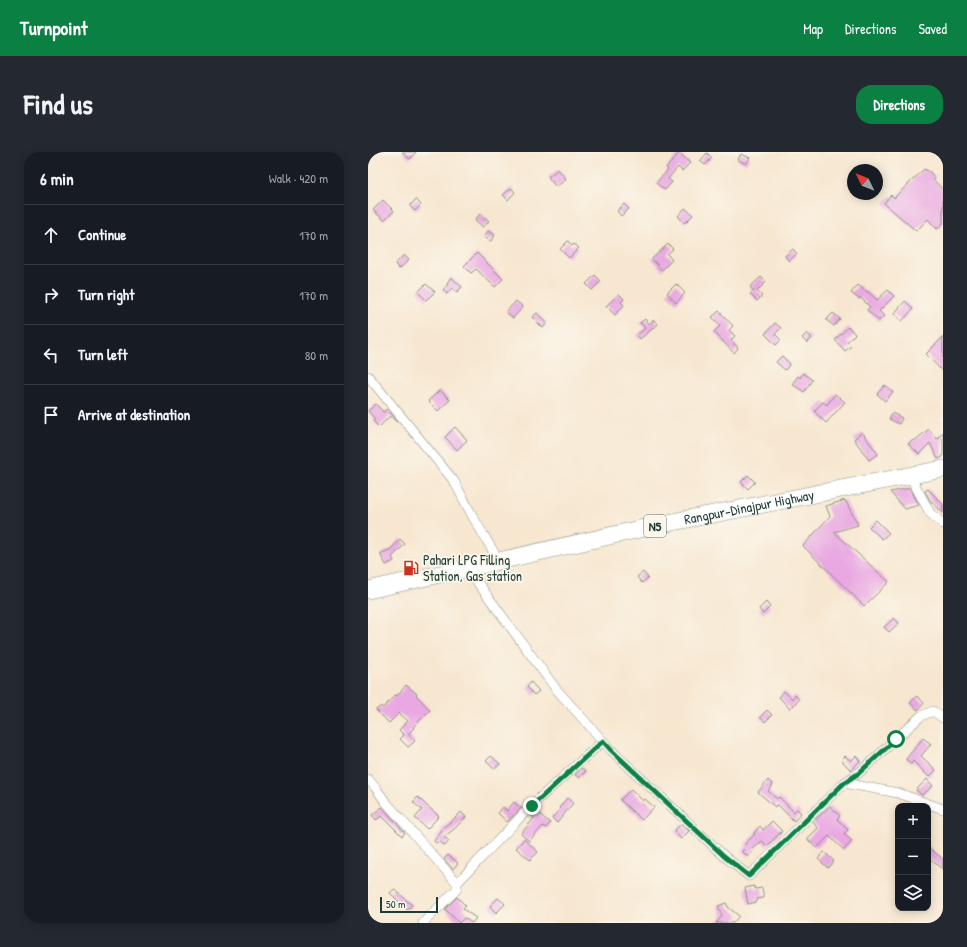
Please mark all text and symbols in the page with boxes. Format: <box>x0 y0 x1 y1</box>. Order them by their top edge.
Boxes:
text: Turnpoint <box>20 15 88 41</box>
text: Map <box>803 19 823 38</box>
text: Directions <box>845 19 896 38</box>
text: Saved <box>918 19 947 38</box>
text: Find us <box>24 85 93 123</box>
button: Directions <box>856 85 943 124</box>
north arrow <box>847 164 883 200</box>
text: 6 min <box>40 167 74 190</box>
text: Walk · 420 m <box>269 169 328 187</box>
icon: ahead <box>40 224 62 246</box>
text: Continue <box>78 224 126 245</box>
text: 170 m <box>299 226 328 244</box>
icon: right <box>40 284 62 306</box>
text: Turn right <box>78 284 134 305</box>
text: 170 m <box>299 286 328 304</box>
icon: left <box>40 344 62 366</box>
text: Turn left <box>78 344 128 365</box>
text: 80 m <box>305 346 328 364</box>
icon: arrive <box>40 404 62 426</box>
text: Arrive at destination <box>78 404 190 425</box>
street label: Rangpur-Dinajpur Highway <box>682 484 816 528</box>
road number: N5 <box>644 515 666 537</box>
place label: Pahari LPG Filling Station, Gas station <box>423 550 522 585</box>
fuel station icon: Pahari LPG Filling Station, Gas station <box>402 559 420 577</box>
route start <box>887 730 905 748</box>
route end <box>523 797 541 815</box>
map controls <box>895 803 931 911</box>
button: + <box>895 803 931 839</box>
button: − <box>895 839 931 875</box>
button: layers <box>895 875 931 911</box>
scale bar <box>380 895 438 914</box>
text: 50 m <box>386 897 406 911</box>

